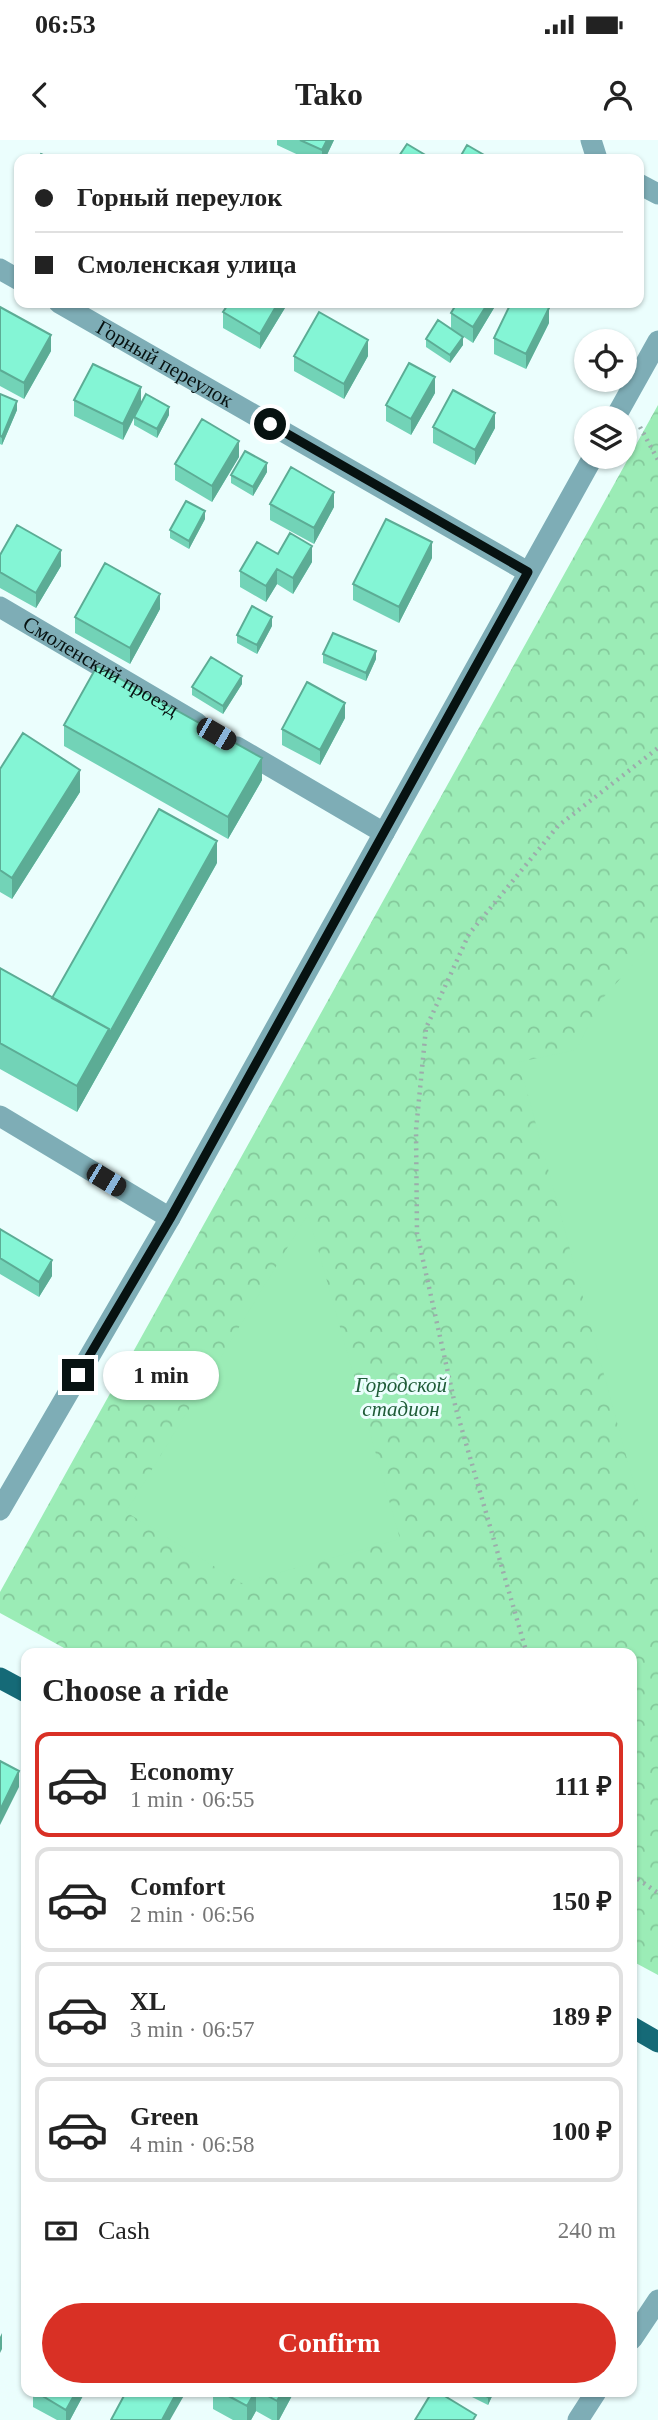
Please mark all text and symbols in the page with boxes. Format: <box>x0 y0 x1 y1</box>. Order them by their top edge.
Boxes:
text: 06:53 <box>35 10 96 39</box>
icon: back <box>21 76 59 114</box>
text: Tako <box>295 76 363 112</box>
icon: person <box>599 76 637 114</box>
text: Горный переулок <box>77 183 282 212</box>
text: Смоленская улица <box>77 250 297 279</box>
street label: Горный переулок <box>92 315 238 413</box>
map controls <box>574 329 637 469</box>
button: locate <box>574 329 637 392</box>
button: layers <box>574 406 637 469</box>
route start <box>254 408 286 440</box>
street label: Смоленский проезд <box>19 611 183 722</box>
car <box>193 714 240 754</box>
car <box>83 1160 130 1200</box>
callout: 1 min <box>102 1350 218 1400</box>
route end <box>62 1359 94 1391</box>
text: 1 min <box>133 1363 189 1388</box>
park label: Городской стадион <box>354 1373 448 1421</box>
text: Choose a ride <box>42 1672 229 1708</box>
icon: car <box>46 1753 109 1816</box>
text: Economy <box>130 1757 234 1786</box>
text: 111 ₽ <box>554 1772 612 1801</box>
text: 1 min · 06:55 <box>130 1787 255 1812</box>
icon: car <box>46 1868 109 1931</box>
text: Comfort <box>130 1872 225 1901</box>
text: 150 ₽ <box>551 1887 612 1916</box>
text: 2 min · 06:56 <box>130 1902 255 1927</box>
icon: car <box>46 1983 109 2046</box>
text: XL <box>130 1987 166 2016</box>
text: 189 ₽ <box>551 2002 612 2031</box>
text: 3 min · 06:57 <box>130 2017 255 2042</box>
icon: car <box>46 2098 109 2161</box>
text: Green <box>130 2102 199 2131</box>
text: 100 ₽ <box>551 2117 612 2146</box>
text: 4 min · 06:58 <box>130 2132 255 2157</box>
icon: cash <box>42 2212 80 2250</box>
text: Cash <box>98 2216 150 2245</box>
text: 240 m <box>558 2218 616 2243</box>
button: Confirm <box>42 2303 616 2383</box>

